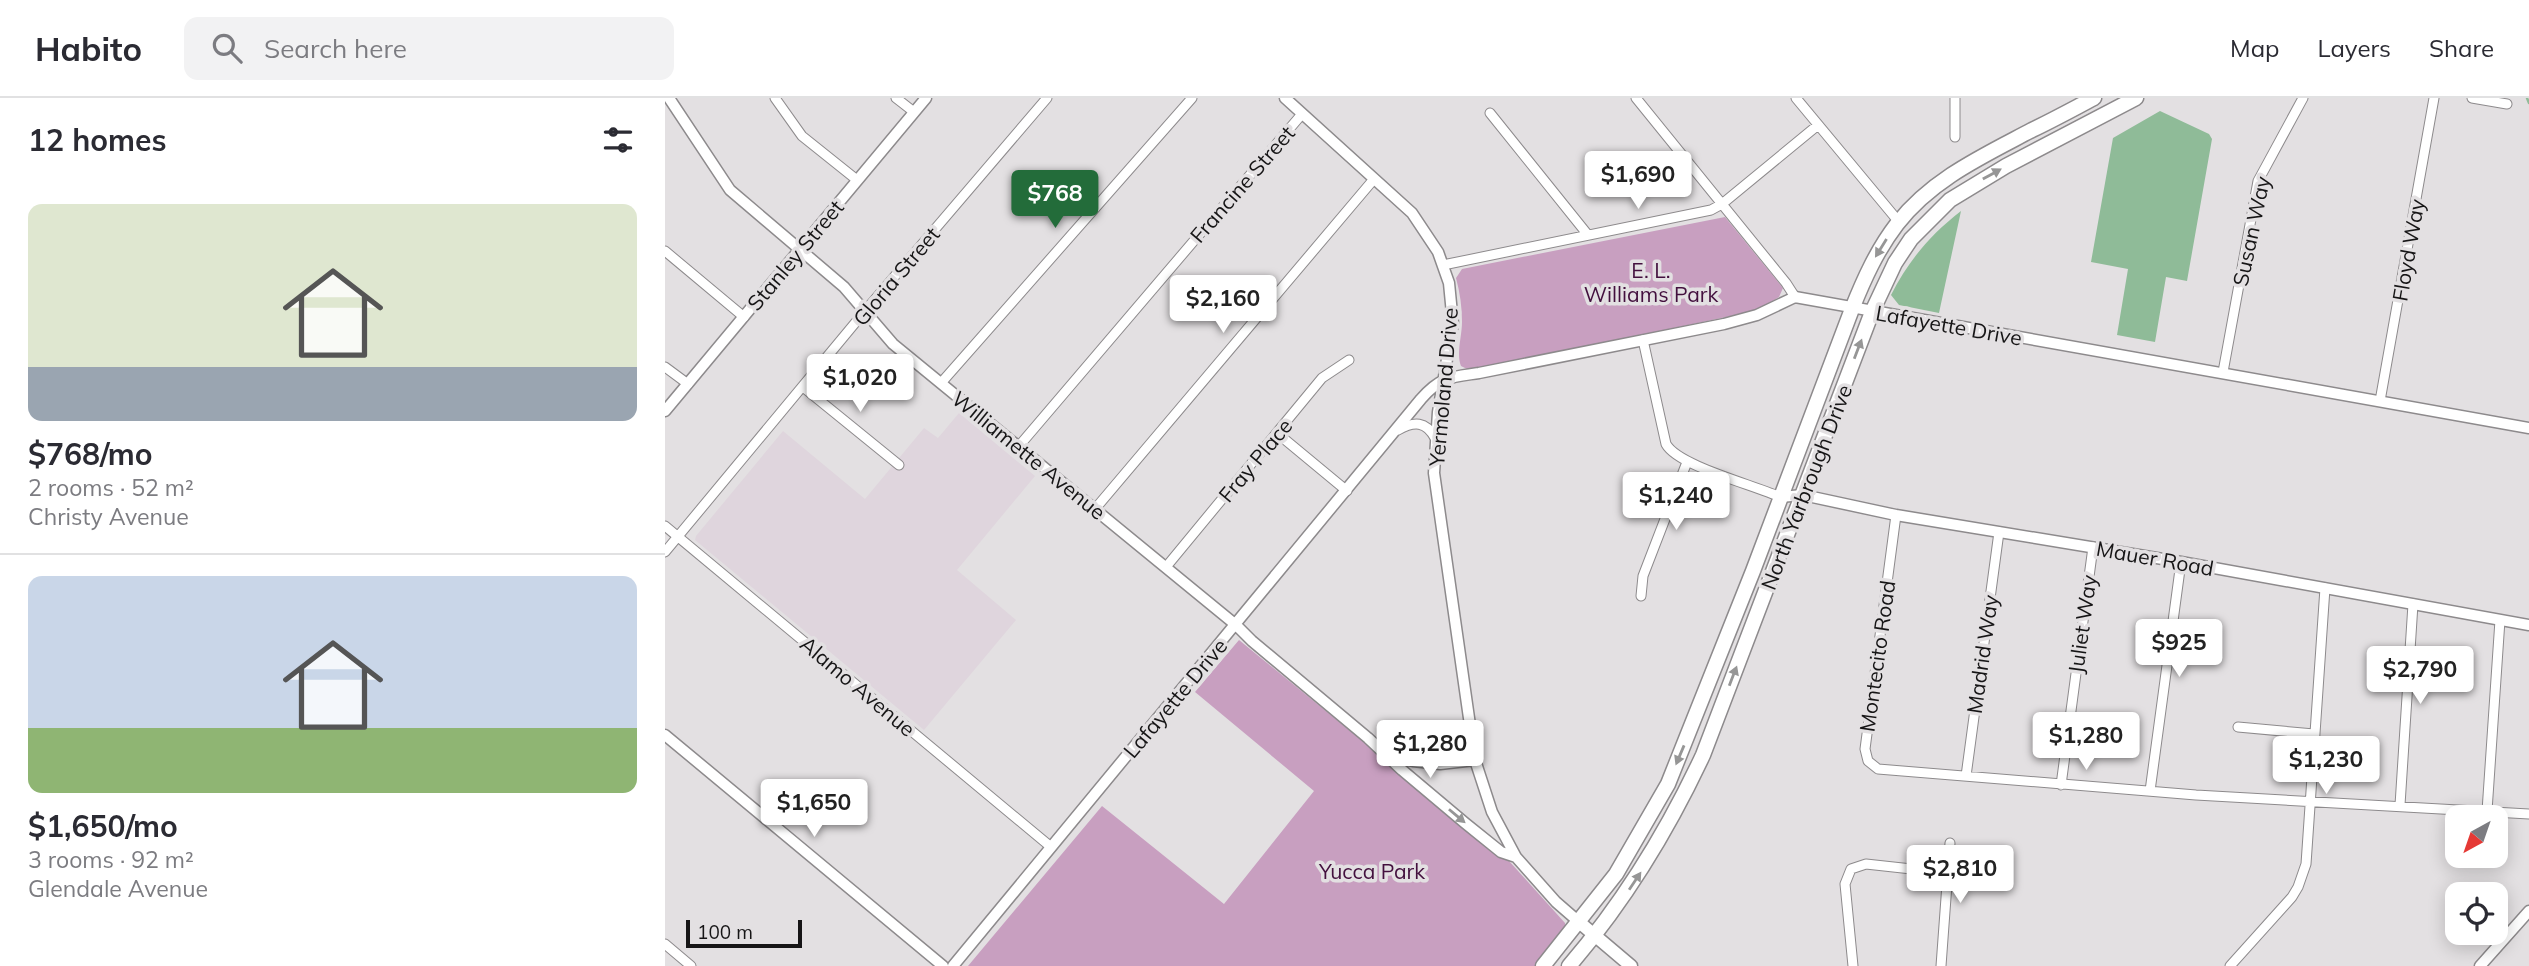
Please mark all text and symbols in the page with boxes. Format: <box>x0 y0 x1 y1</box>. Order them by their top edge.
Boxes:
search box <box>184 17 674 80</box>
text: Habito <box>35 28 142 69</box>
icon: search <box>208 29 246 67</box>
text: Search here <box>264 32 407 65</box>
text: Map <box>2230 33 2279 63</box>
text: Layers <box>2317 33 2391 63</box>
text: Share <box>2429 33 2494 63</box>
street label: Francine Street <box>1184 120 1300 248</box>
text: 12 homes <box>28 121 167 159</box>
icon: filters <box>599 121 637 159</box>
pin: $1,690 <box>1581 152 1695 211</box>
text: $1,690 <box>1601 159 1675 188</box>
one-way arrow <box>1982 168 2002 180</box>
pin: $768 <box>1014 170 1096 230</box>
street label: Susan Way <box>2227 174 2275 288</box>
text: $768 <box>1027 178 1083 207</box>
street label: Stanley Street <box>741 194 849 316</box>
street label: Floyd Way <box>2386 197 2430 303</box>
street label: Gloria Street <box>847 221 945 331</box>
one-way arrow <box>1875 238 1888 257</box>
icon: home <box>270 250 396 376</box>
park label: E. L. Williams Park <box>1584 257 1718 307</box>
pin: $2,160 <box>1166 275 1280 335</box>
text: $2,160 <box>1186 283 1260 312</box>
street label: Lafayette Drive <box>1874 299 2024 351</box>
street label: Yermoland Drive <box>1423 307 1463 468</box>
one-way arrow <box>1853 339 1864 360</box>
pin: $1,020 <box>803 354 917 414</box>
text: $1,020 <box>823 362 897 391</box>
street label: North Yarbrough Drive <box>1755 381 1857 593</box>
street label: Williamette Avenue <box>947 385 1111 525</box>
street label: Fray Place <box>1213 413 1297 507</box>
text: $768/mo <box>28 435 152 473</box>
pin: $1,240 <box>1619 472 1733 532</box>
text: 2 rooms · 52 m² <box>28 473 194 502</box>
text: $1,240 <box>1639 480 1713 509</box>
text: Christy Avenue <box>28 502 189 531</box>
street label: Mauer Road <box>2094 535 2216 581</box>
street label: Juliet Way <box>2062 573 2102 675</box>
street label: Montecito Road <box>1854 579 1900 733</box>
street label: Madrid Way <box>1961 593 2003 715</box>
pin: $925 <box>2138 620 2220 679</box>
icon: home <box>270 622 396 748</box>
text: $925 <box>2151 627 2207 656</box>
street label: Alamo Avenue <box>795 630 921 742</box>
street label: Lafayette Drive <box>1118 633 1232 763</box>
pin: $2,790 <box>2363 646 2477 706</box>
text: $2,790 <box>2383 654 2457 683</box>
one-way arrow <box>1728 666 1739 687</box>
pin: $1,280 <box>2029 712 2143 772</box>
pin: $1,280 <box>1373 720 1487 780</box>
text: $1,280 <box>2049 720 2123 749</box>
text: $1,280 <box>1393 728 1467 757</box>
pin: $1,230 <box>2269 736 2383 796</box>
text: $1,230 <box>2289 744 2363 773</box>
one-way arrow <box>1675 745 1686 766</box>
pin: $1,650 <box>757 780 871 839</box>
text: $1,650 <box>777 787 851 816</box>
north arrow <box>2445 805 2508 868</box>
map controls <box>2445 805 2508 945</box>
text: $1,650/mo <box>28 807 178 845</box>
one-way arrow <box>1448 808 1466 824</box>
text: 3 rooms · 92 m² <box>28 845 194 874</box>
pin: $2,810 <box>1903 846 2017 905</box>
text: $2,810 <box>1923 853 1997 882</box>
park label: Yucca Park <box>1318 858 1425 884</box>
one-way arrow <box>1628 871 1641 891</box>
text: Glendale Avenue <box>28 874 208 903</box>
button: locate <box>2445 882 2508 945</box>
scale bar <box>686 917 801 949</box>
text: 100 m <box>697 920 753 944</box>

